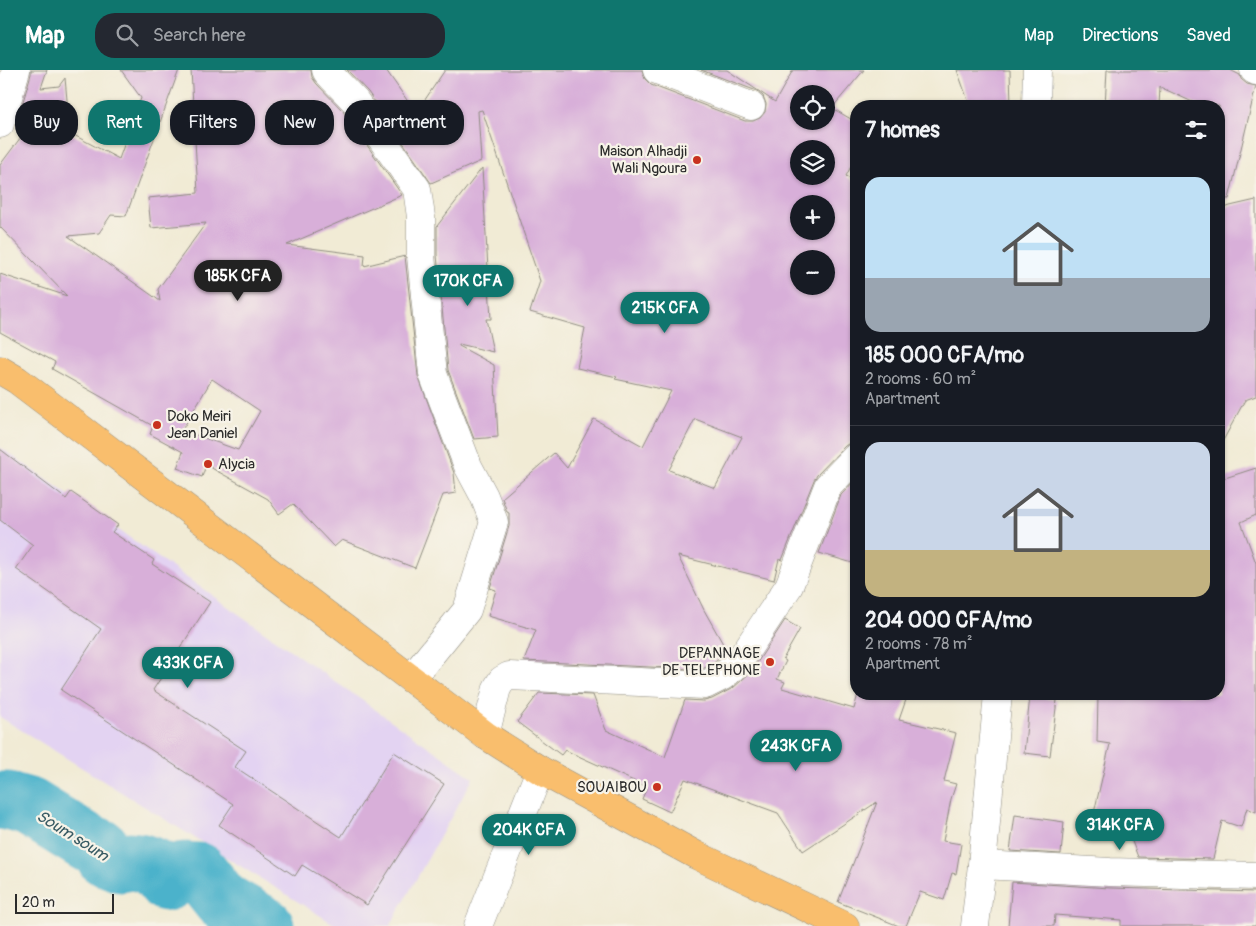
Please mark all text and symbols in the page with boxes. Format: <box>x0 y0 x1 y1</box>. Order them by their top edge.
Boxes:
search box <box>95 13 445 58</box>
text: Map <box>25 21 65 50</box>
icon: search <box>113 21 141 49</box>
text: Search here <box>153 23 246 47</box>
text: Map <box>1024 24 1054 47</box>
text: Directions <box>1082 24 1158 47</box>
text: Saved <box>1186 24 1231 47</box>
map controls <box>790 85 835 295</box>
button: locate <box>790 85 835 130</box>
chip: Buy <box>15 100 78 145</box>
chip: Rent <box>88 100 160 145</box>
chip: Filters <box>170 100 255 145</box>
chip: New <box>265 100 334 145</box>
chip: Apartment <box>344 100 464 145</box>
icon: filters <box>1182 116 1210 144</box>
text: 7 homes <box>865 117 940 144</box>
button: layers <box>790 140 835 185</box>
place label: Maison Alhadji Wali Ngoura <box>599 142 687 178</box>
marker: Maison Alhadji Wali Ngoura <box>691 154 703 166</box>
button: + <box>790 195 835 240</box>
icon: home <box>993 209 1083 299</box>
button: − <box>790 250 835 295</box>
pin: 185K CFA <box>186 260 290 302</box>
pin: 170K CFA <box>416 264 520 307</box>
text: 185K CFA <box>205 266 271 286</box>
text: 170K CFA <box>434 271 502 291</box>
pin: 215K CFA <box>613 292 717 334</box>
text: 215K CFA <box>632 298 698 318</box>
text: 185 000 CFA/mo <box>865 342 1024 369</box>
text: 2 rooms · 60 m² <box>865 369 976 389</box>
text: Apartment <box>865 389 940 409</box>
place label: Doko Meiri Jean Daniel <box>167 407 238 443</box>
marker: Doko Meiri Jean Daniel <box>151 419 163 431</box>
place label: Alycia <box>218 455 255 474</box>
marker: Alycia <box>202 458 214 470</box>
icon: home <box>993 475 1083 565</box>
text: 204 000 CFA/mo <box>865 607 1032 634</box>
text: 2 rooms · 78 m² <box>865 634 972 654</box>
place label: DEPANNAGE DE TELEPHONE <box>662 644 760 680</box>
pin: 433K CFA <box>136 646 240 689</box>
text: 433K CFA <box>153 653 223 673</box>
text: Apartment <box>865 654 940 674</box>
marker: DEPANNAGE DE TELEPHONE <box>764 656 776 668</box>
pin: 243K CFA <box>744 730 848 772</box>
text: 243K CFA <box>761 736 831 756</box>
place label: SOUAIBOU <box>577 778 647 797</box>
marker: SOUAIBOU <box>651 781 663 793</box>
water label: Soum soum <box>33 806 113 866</box>
pin: 314K CFA <box>1068 808 1172 851</box>
pin: 204K CFA <box>477 814 581 856</box>
text: 314K CFA <box>1086 815 1154 835</box>
text: 204K CFA <box>493 820 565 840</box>
scale bar <box>15 891 114 914</box>
text: 20 m <box>22 894 55 911</box>

